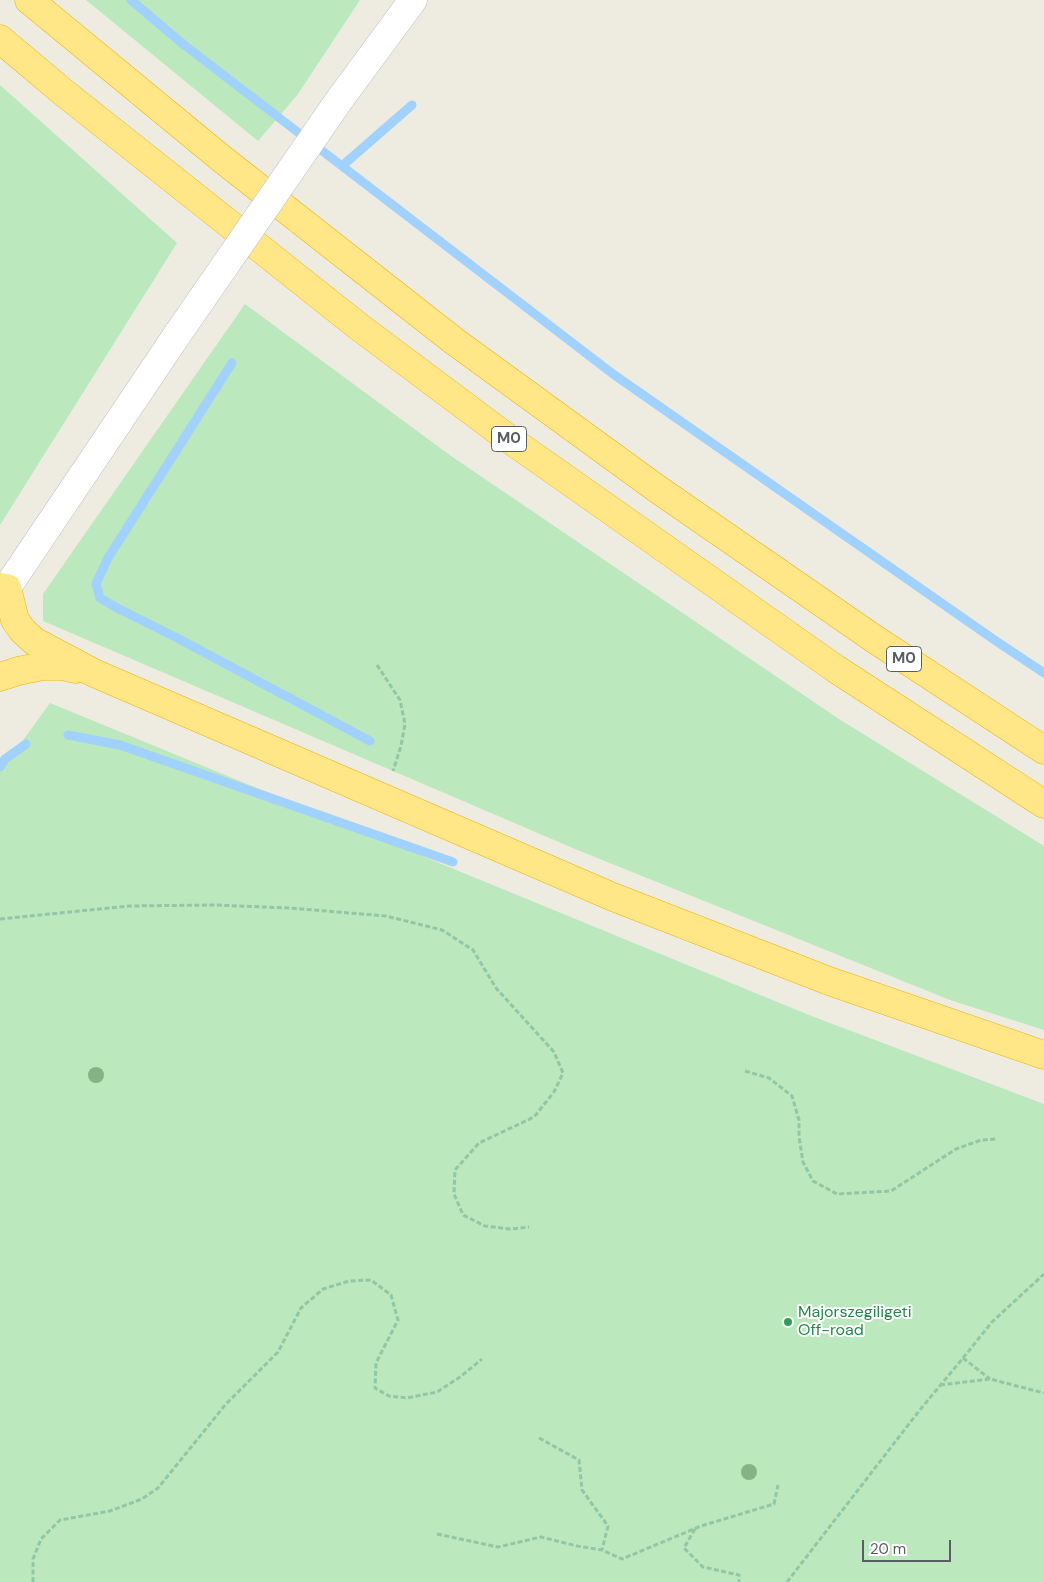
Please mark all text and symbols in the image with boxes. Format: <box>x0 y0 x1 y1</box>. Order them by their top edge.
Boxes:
road number: M0 <box>492 426 526 452</box>
road number: M0 <box>886 646 922 672</box>
place label: Majorszegiligeti Off-road <box>798 1303 912 1341</box>
marker: Majorszegiligeti Off-road <box>782 1316 794 1328</box>
scale bar <box>864 1530 953 1562</box>
text: 20 m <box>870 1539 906 1559</box>

